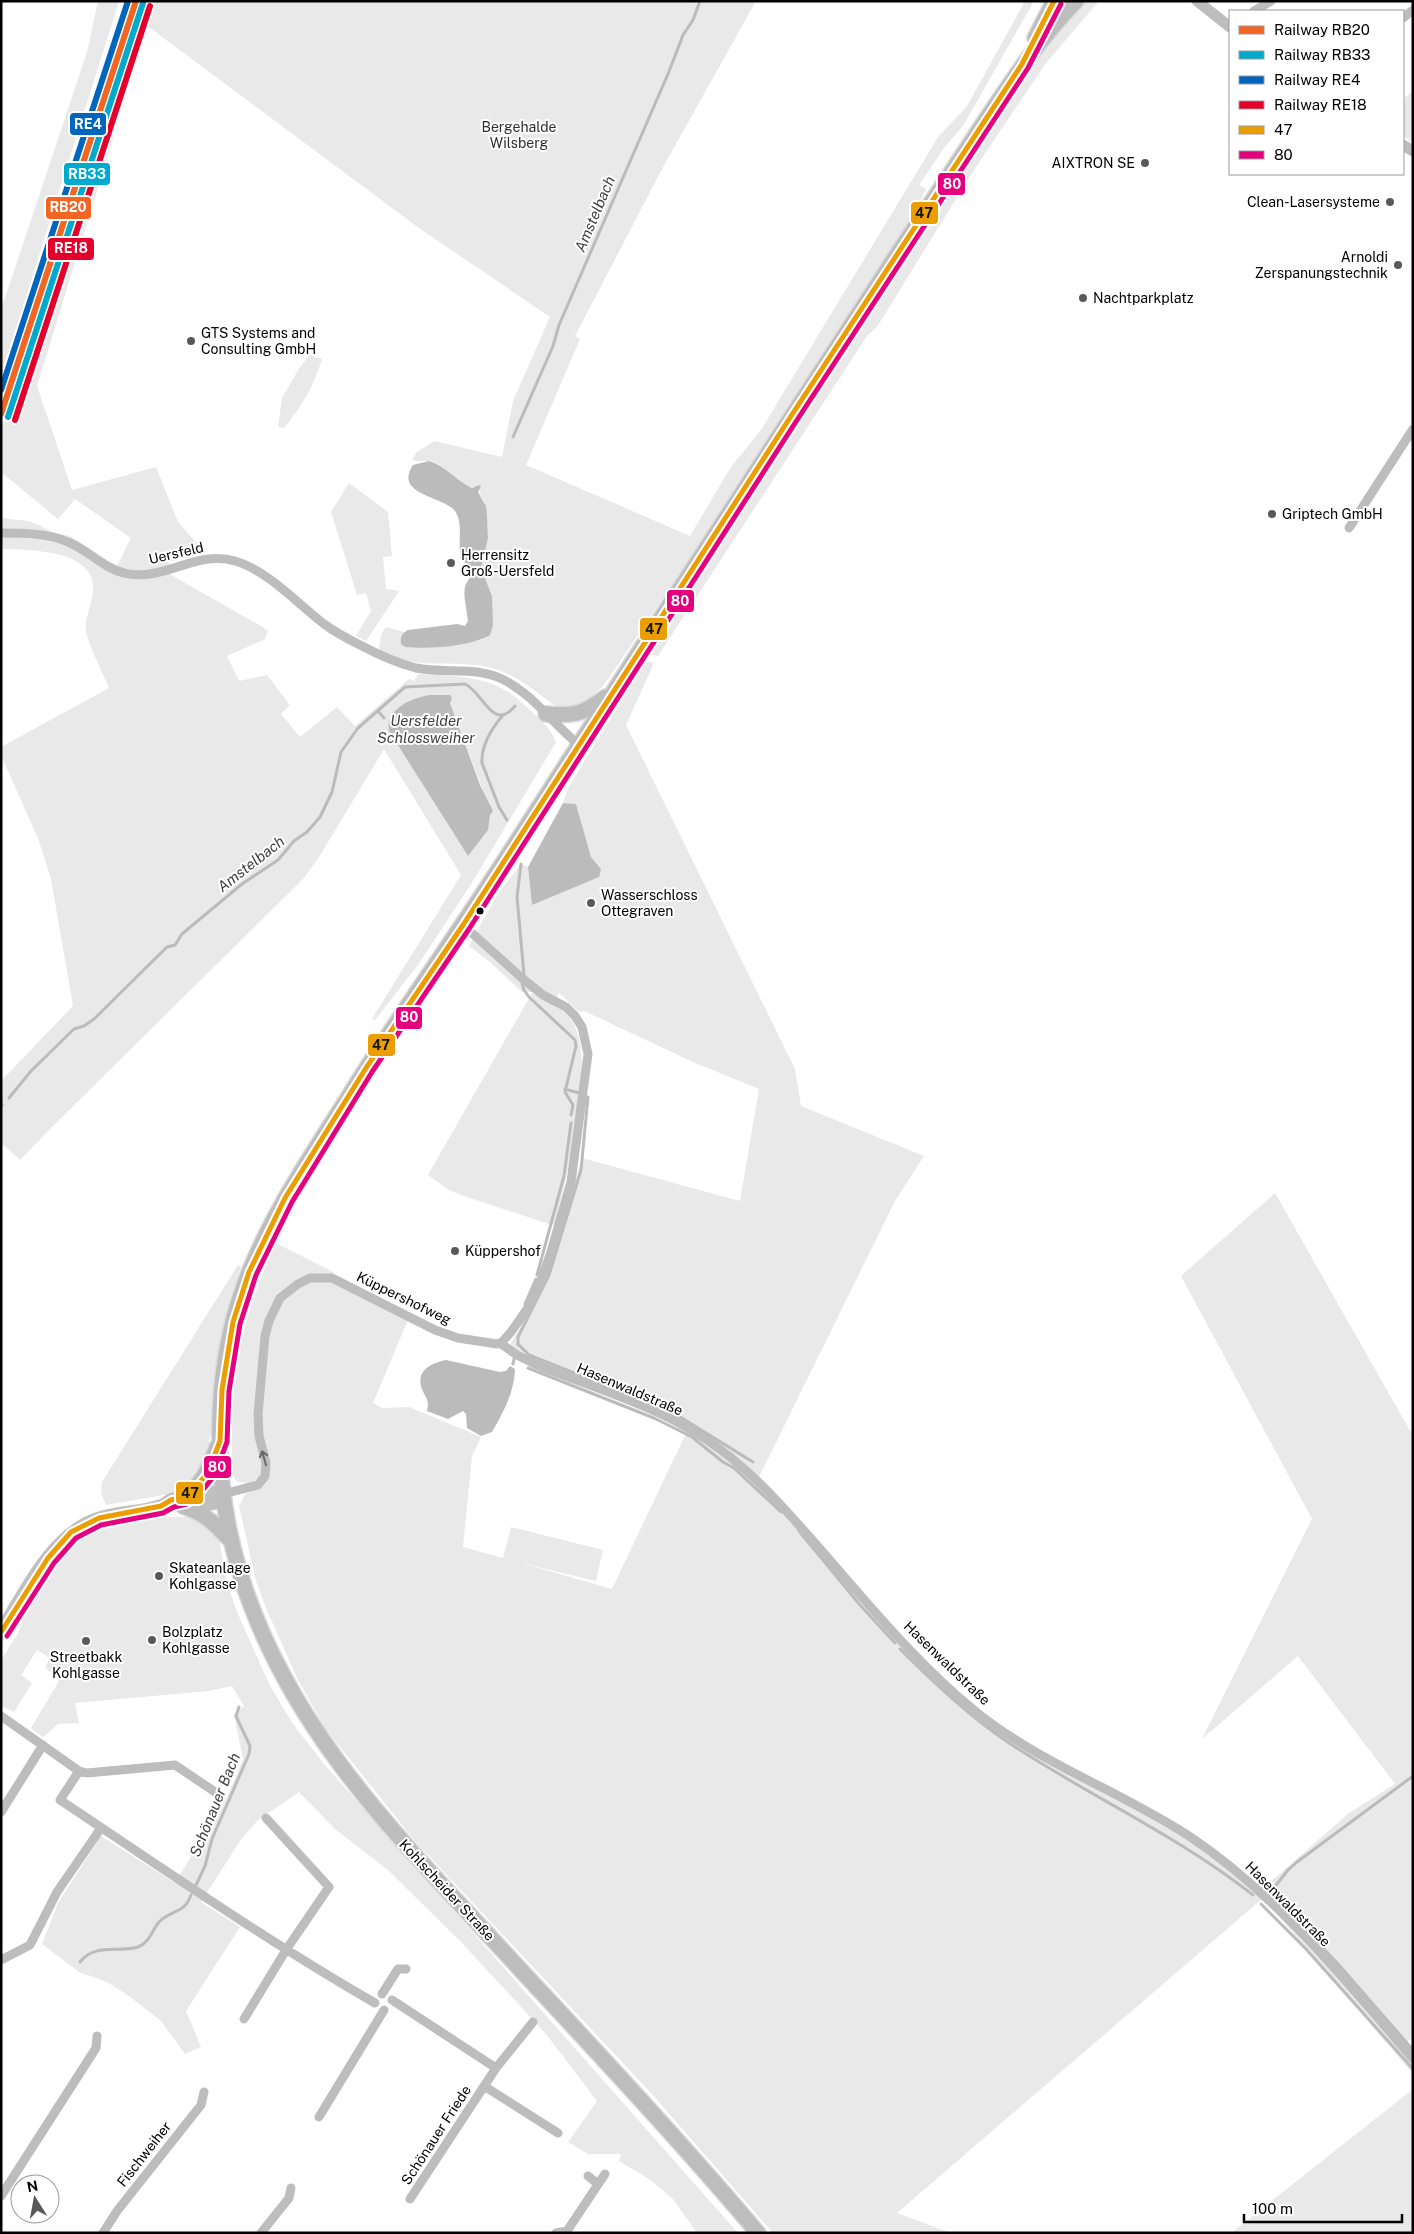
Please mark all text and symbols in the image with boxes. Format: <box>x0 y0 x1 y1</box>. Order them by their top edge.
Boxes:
legend <box>1229 10 1404 175</box>
text: Railway RB20 <box>1274 21 1370 38</box>
text: Railway RB33 <box>1274 46 1371 63</box>
text: Railway RE4 <box>1274 71 1360 88</box>
text: Railway RE18 <box>1274 96 1367 113</box>
line badge: RE4 <box>69 112 107 136</box>
text: RE4 <box>74 116 102 132</box>
park label: Bergehalde Wilsberg <box>482 119 557 151</box>
text: 47 <box>1274 121 1292 138</box>
text: 80 <box>1274 146 1293 163</box>
place label: AIXTRON SE <box>1052 155 1135 171</box>
marker: AIXTRON SE <box>1139 157 1151 169</box>
line badge: RB33 <box>63 162 111 186</box>
text: RB33 <box>68 166 106 182</box>
line badge: 80 <box>937 172 966 196</box>
water label: Amstelbach <box>571 173 618 254</box>
text: 80 <box>943 176 961 192</box>
place label: Clean-Lasersysteme <box>1247 194 1380 210</box>
line badge: RB20 <box>45 196 92 220</box>
marker: Clean-Lasersysteme <box>1384 196 1396 208</box>
text: RB20 <box>49 199 87 215</box>
line badge: 47 <box>910 201 939 225</box>
text: 47 <box>915 205 933 221</box>
line badge: RE18 <box>47 237 95 261</box>
text: RE18 <box>54 240 88 256</box>
place label: Arnoldi Zerspanungstechnik <box>1255 249 1388 281</box>
marker: Arnoldi Zerspanungstechnik <box>1392 259 1404 271</box>
place label: Nachtparkplatz <box>1093 290 1194 306</box>
marker: Nachtparkplatz <box>1077 292 1089 304</box>
place label: GTS Systems and Consulting GmbH <box>201 325 316 357</box>
marker: GTS Systems and Consulting GmbH <box>185 335 197 347</box>
place label: Griptech GmbH <box>1282 506 1383 522</box>
marker: Griptech GmbH <box>1266 508 1278 520</box>
street label: Uersfeld <box>147 539 205 567</box>
place label: Herrensitz Groß-Uersfeld <box>461 547 554 579</box>
marker: Herrensitz Groß-Uersfeld <box>445 557 457 569</box>
line badge: 80 <box>666 589 695 613</box>
text: 80 <box>671 593 689 609</box>
line badge: 47 <box>639 617 668 641</box>
text: 47 <box>645 621 663 637</box>
water label: Uersfelder Schlossweiher <box>377 712 475 746</box>
water label: Amstelbach <box>214 832 288 895</box>
place label: Wasserschloss Ottegraven <box>601 887 698 919</box>
marker: Wasserschloss Ottegraven <box>585 897 597 909</box>
unlabelled marker <box>475 906 485 916</box>
line badge: 80 <box>395 1006 423 1030</box>
text: 80 <box>400 1009 418 1025</box>
line badge: 47 <box>367 1033 396 1057</box>
text: 47 <box>372 1037 390 1053</box>
place label: Küppershof <box>465 1243 541 1259</box>
marker: Küppershof <box>449 1245 461 1257</box>
street label: Küppershofweg <box>354 1268 454 1328</box>
street label: Hasenwaldstraße <box>575 1359 685 1419</box>
one-way arrow <box>258 1450 268 1466</box>
line badge: 80 <box>203 1455 232 1479</box>
text: 80 <box>208 1459 226 1475</box>
line badge: 47 <box>175 1481 204 1505</box>
text: 47 <box>181 1485 199 1501</box>
place label: Skateanlage Kohlgasse <box>169 1560 251 1592</box>
marker: Skateanlage Kohlgasse <box>153 1570 165 1582</box>
street label: Hasenwaldstraße <box>901 1618 993 1708</box>
place label: Bolzplatz Kohlgasse <box>162 1624 230 1656</box>
marker: Bolzplatz Kohlgasse <box>146 1634 158 1646</box>
marker: Streetbakk Kohlgasse <box>80 1635 92 1647</box>
place label: Streetbakk Kohlgasse <box>50 1649 122 1681</box>
water label: Schönauer Bach <box>186 1750 243 1859</box>
street label: Kohlscheider Straße <box>396 1836 498 1944</box>
street label: Hasenwaldstraße <box>1242 1858 1334 1950</box>
street label: Schönauer Friede <box>398 2082 474 2188</box>
street label: Fischweiher <box>114 2118 174 2190</box>
north arrow <box>10 2174 60 2224</box>
text: N <box>26 2177 39 2195</box>
scale bar <box>1244 2192 1402 2224</box>
text: 100 m <box>1252 2200 1293 2217</box>

